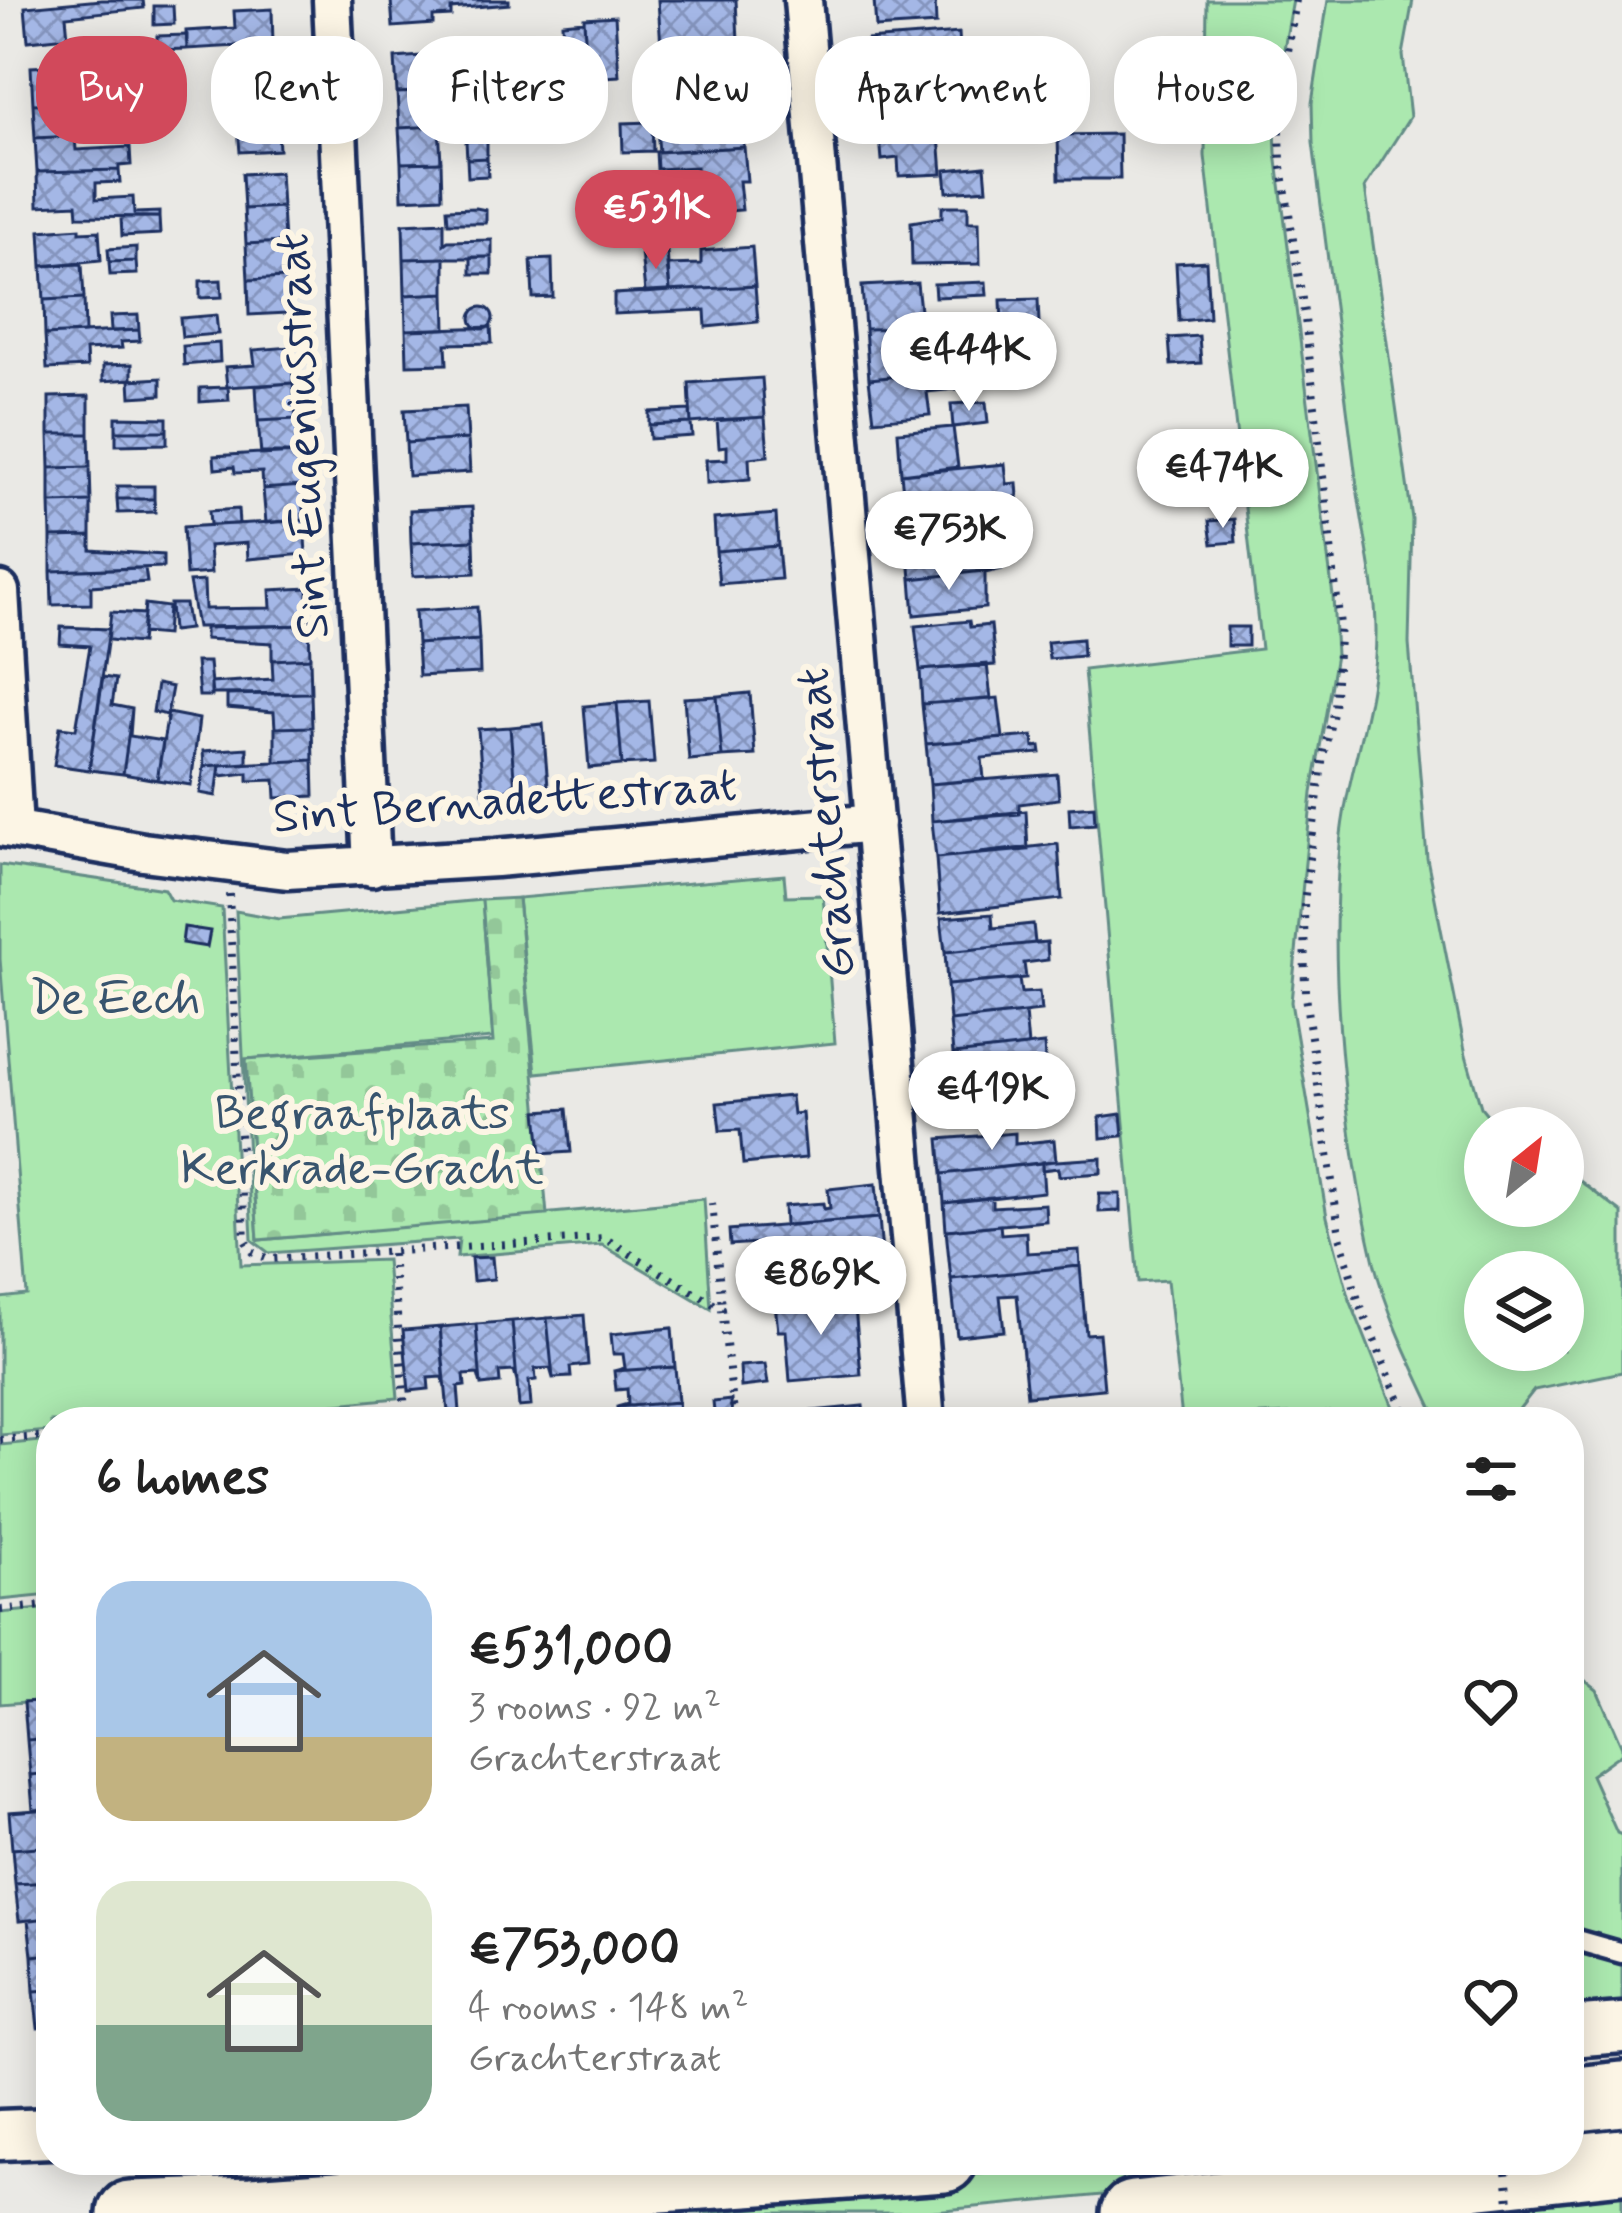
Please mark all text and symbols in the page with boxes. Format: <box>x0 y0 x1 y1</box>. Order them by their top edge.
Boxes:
chip: Buy <box>36 36 187 144</box>
chip: Rent <box>211 36 383 144</box>
chip: Filters <box>407 36 608 144</box>
chip: New <box>632 36 791 144</box>
chip: Apartment <box>815 36 1090 144</box>
chip: House <box>1114 36 1297 144</box>
pin: €531K <box>572 170 740 272</box>
text: €531K <box>602 183 710 234</box>
street label: Sint Eugeniusstraat <box>262 231 346 641</box>
pin: €444K <box>885 312 1053 414</box>
text: €444K <box>908 325 1030 376</box>
pin: €474K <box>1139 429 1307 531</box>
text: €474K <box>1164 442 1282 493</box>
pin: €753K <box>865 491 1033 593</box>
text: €753K <box>892 504 1006 555</box>
street label: Grachterstraat <box>782 665 872 981</box>
street label: Sint Bernadettestraat <box>271 754 739 850</box>
park label: De Eech <box>29 968 201 1031</box>
pin: €419K <box>908 1051 1076 1153</box>
text: €419K <box>935 1064 1049 1115</box>
park label: Begraafplaats Kerkrade-Gracht <box>180 1083 544 1201</box>
north arrow <box>1464 1107 1584 1227</box>
map controls <box>1464 1107 1584 1371</box>
pin: €869K <box>737 1236 905 1338</box>
text: €869K <box>762 1249 880 1300</box>
button: layers <box>1464 1251 1584 1371</box>
text: 6 homes <box>96 1446 269 1512</box>
icon: filters <box>1458 1446 1524 1512</box>
text: €531,000 <box>468 1617 673 1683</box>
icon: home <box>192 1629 336 1773</box>
icon: heart <box>1458 1668 1524 1734</box>
text: 3 rooms · 92 m² <box>468 1683 721 1734</box>
text: Grachterstraat <box>468 1734 721 1785</box>
text: €753,000 <box>468 1917 680 1983</box>
icon: home <box>192 1929 336 2073</box>
icon: heart <box>1458 1968 1524 2034</box>
text: 4 rooms · 148 m² <box>468 1983 749 2034</box>
text: Grachterstraat <box>468 2034 721 2085</box>

